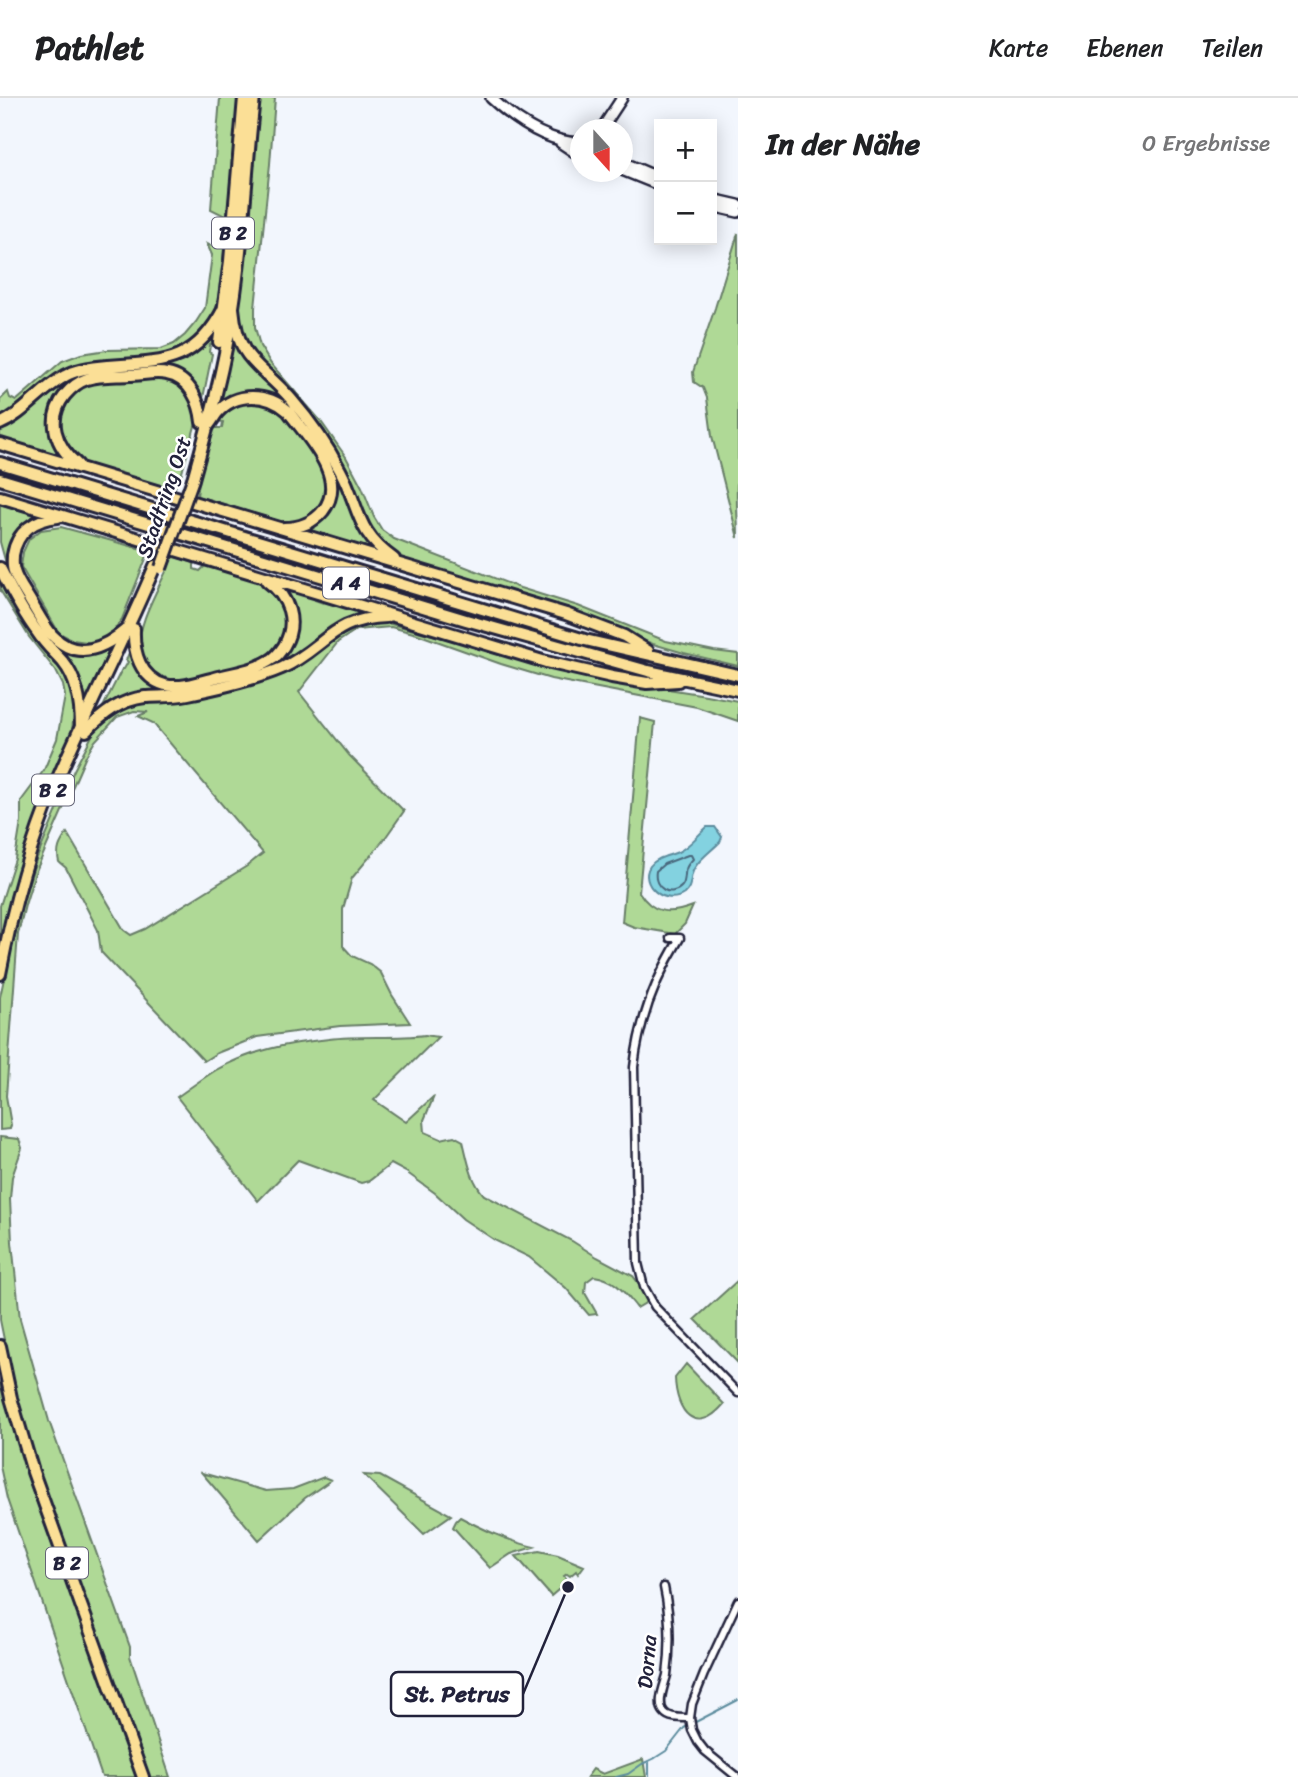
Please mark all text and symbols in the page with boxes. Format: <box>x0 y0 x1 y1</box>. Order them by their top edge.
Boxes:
text: Pathlet <box>35 19 144 77</box>
text: Karte <box>989 27 1048 69</box>
text: Ebenen <box>1086 27 1164 69</box>
text: Teilen <box>1202 27 1263 69</box>
text: In der Nähe <box>766 117 920 171</box>
north arrow <box>570 119 633 182</box>
map controls <box>654 119 717 245</box>
button: + <box>654 119 717 182</box>
text: 0 Ergebnisse <box>1142 123 1270 164</box>
button: − <box>654 182 717 245</box>
road number: B 2 <box>212 217 254 248</box>
street label: Stadtring Ost <box>125 431 203 563</box>
road number: A 4 <box>323 568 369 598</box>
road number: B 2 <box>32 775 74 806</box>
road number: B 2 <box>46 1548 88 1578</box>
street label: Dorna <box>626 1633 668 1690</box>
callout: St. Petrus <box>391 1672 523 1716</box>
text: St. Petrus <box>403 1674 511 1715</box>

